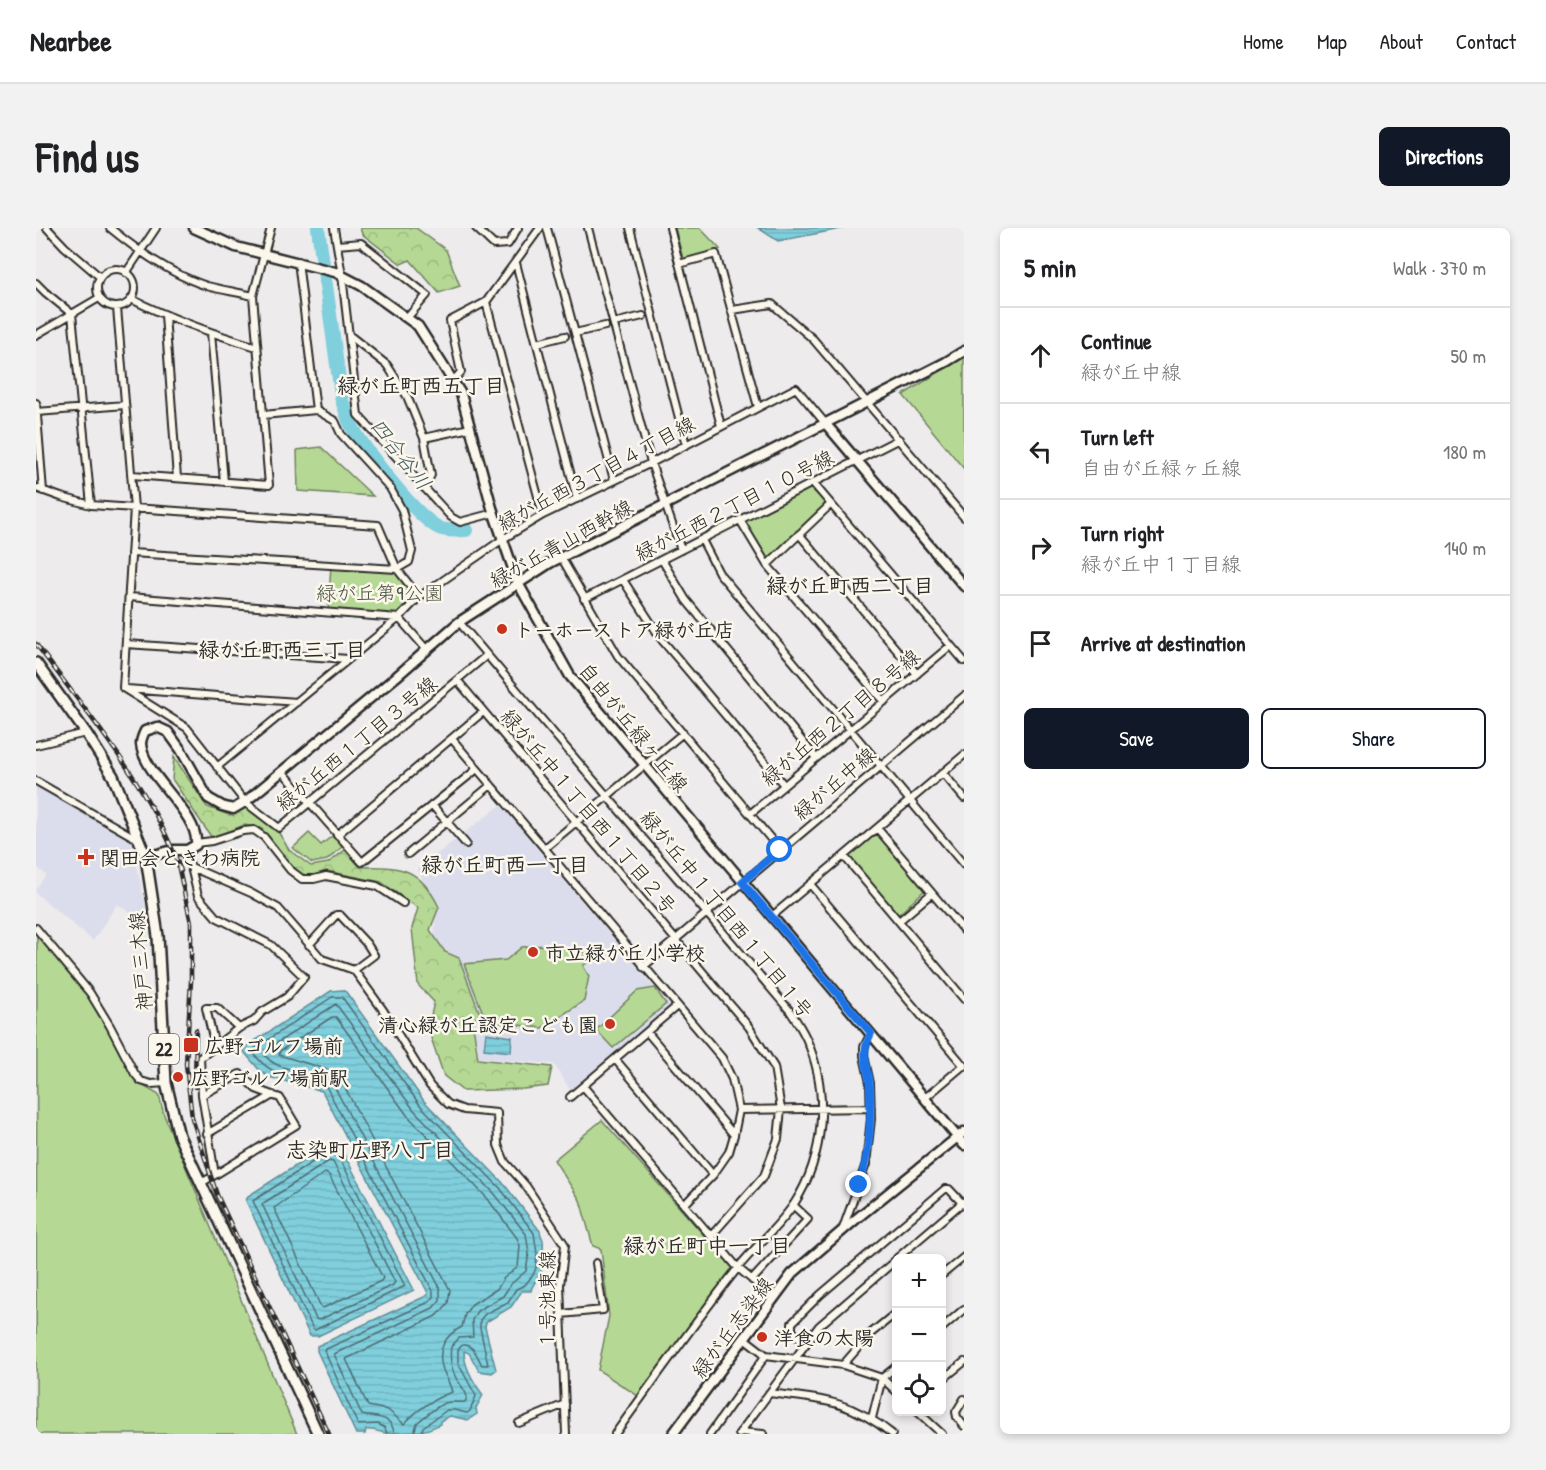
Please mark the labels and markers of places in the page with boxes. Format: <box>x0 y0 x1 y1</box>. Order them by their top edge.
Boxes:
place label: トーホーストア緑が丘店 <box>514 616 734 643</box>
marker: トーホーストア緑が丘店 <box>495 622 509 636</box>
place label: 関田会ときわ病院 <box>100 844 260 871</box>
marker: 関田会ときわ病院 <box>77 848 95 866</box>
place label: 市立緑が丘小学校 <box>545 939 705 966</box>
marker: 市立緑が丘小学校 <box>526 945 540 959</box>
place label: 清心緑が丘認定こども園 <box>378 1011 598 1038</box>
marker: 清心緑が丘認定こども園 <box>603 1017 617 1031</box>
place label: 広野ゴルフ場前 <box>204 1032 343 1059</box>
marker: 広野ゴルフ場前 <box>182 1036 200 1054</box>
place label: 広野ゴルフ場前駅 <box>190 1064 349 1091</box>
marker: 広野ゴルフ場前駅 <box>171 1070 185 1084</box>
place label: 洋食の太陽 <box>774 1324 874 1351</box>
marker: 洋食の太陽 <box>755 1330 769 1344</box>

